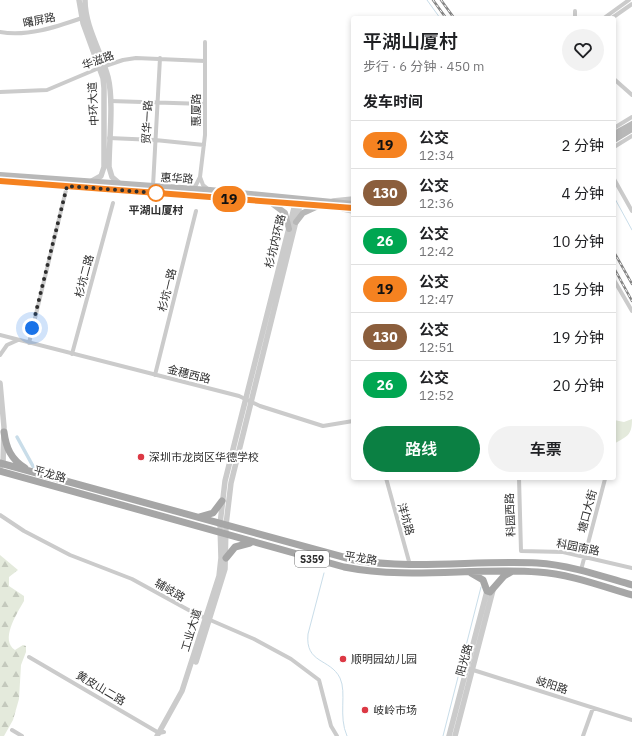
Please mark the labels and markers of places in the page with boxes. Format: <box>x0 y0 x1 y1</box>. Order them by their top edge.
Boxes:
marker: 平湖山厦村 <box>147 184 165 202</box>
place label: 平湖山厦村 <box>129 203 184 217</box>
place label: 深圳市龙岗区华德学校 <box>149 450 259 464</box>
marker: 深圳市龙岗区华德学校 <box>136 452 146 462</box>
place label: 顺明园幼儿园 <box>351 652 417 666</box>
marker: 顺明园幼儿园 <box>338 654 348 664</box>
place label: 岐岭市场 <box>373 703 417 717</box>
marker: 岐岭市场 <box>360 705 370 715</box>

